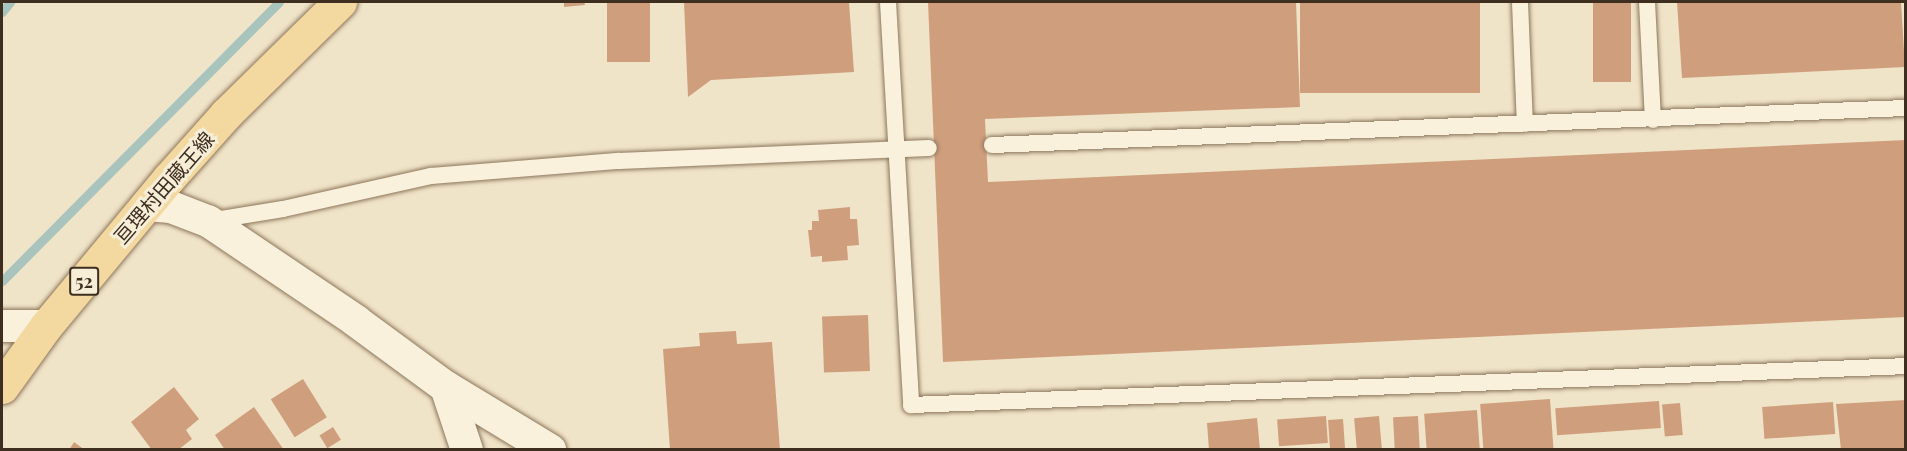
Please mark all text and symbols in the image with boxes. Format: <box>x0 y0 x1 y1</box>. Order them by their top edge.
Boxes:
street label: 亘理村田蔵王線 <box>108 126 218 248</box>
road number: 52 <box>69 266 99 296</box>

